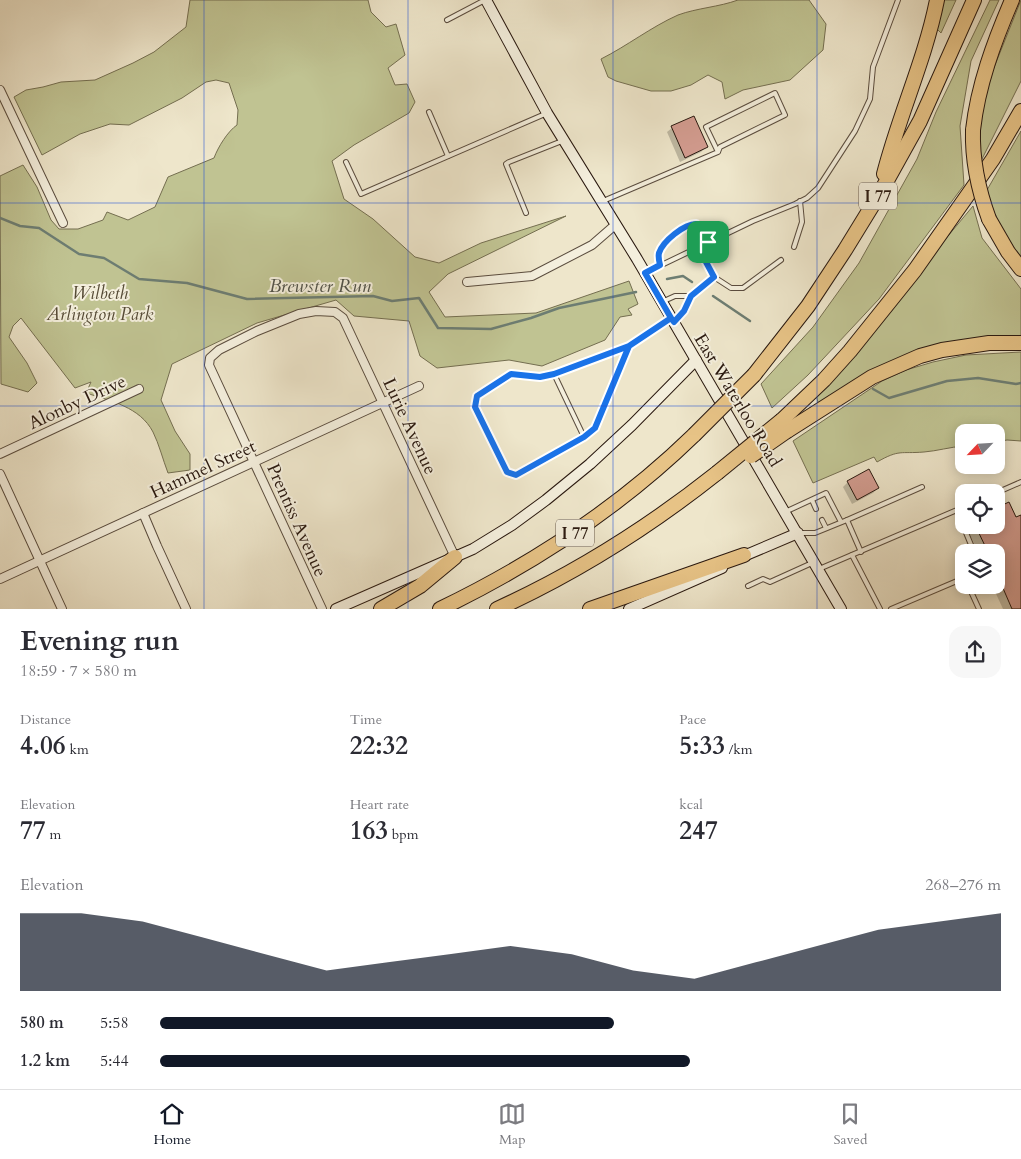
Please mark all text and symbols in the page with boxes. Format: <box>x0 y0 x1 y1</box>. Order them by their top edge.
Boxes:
road number: I 77 <box>859 182 897 210</box>
pin <box>687 221 729 263</box>
icon: arrive <box>694 228 722 256</box>
water label: Brewster Run <box>269 273 372 299</box>
park label: Wilbeth Arlington Park <box>46 281 154 327</box>
street label: East Waterloo Road <box>688 329 788 472</box>
street label: Alonby Drive <box>24 369 130 436</box>
street label: Lurie Avenue <box>376 374 443 479</box>
north arrow <box>955 424 1005 474</box>
map controls <box>955 424 1005 594</box>
street label: Hammel Street <box>146 434 261 505</box>
street label: Prentiss Avenue <box>260 460 333 581</box>
button: locate <box>955 484 1005 534</box>
road number: I 77 <box>556 520 594 546</box>
button: layers <box>955 544 1005 594</box>
text: Evening run <box>20 622 179 660</box>
button: share <box>949 626 1001 678</box>
text: 18:59 · 7 × 580 m <box>20 660 137 682</box>
text: Distance <box>20 710 71 729</box>
text: Time <box>350 710 382 729</box>
text: Pace <box>679 710 706 729</box>
text: 4.06 <box>20 729 66 763</box>
text: 22:32 <box>350 729 408 763</box>
text: 5:33 <box>679 729 725 763</box>
text: km <box>66 740 89 759</box>
text: /km <box>725 740 753 759</box>
text: Elevation <box>20 795 76 814</box>
text: Heart rate <box>350 795 409 814</box>
text: kcal <box>679 795 703 814</box>
text: 77 <box>20 814 46 848</box>
text: 163 <box>350 814 388 848</box>
text: 247 <box>679 814 718 848</box>
text: m <box>46 825 61 844</box>
text: bpm <box>388 825 419 844</box>
text: Elevation <box>20 874 84 896</box>
text: 268–276 m <box>925 874 1001 896</box>
text: 580 m <box>20 1012 64 1034</box>
text: 5:58 <box>100 1012 129 1034</box>
text: 1.2 km <box>20 1050 70 1072</box>
text: 5:44 <box>100 1050 129 1072</box>
tab: Home <box>154 1100 191 1149</box>
tab: Map <box>498 1100 526 1149</box>
tab: Saved <box>833 1100 867 1149</box>

